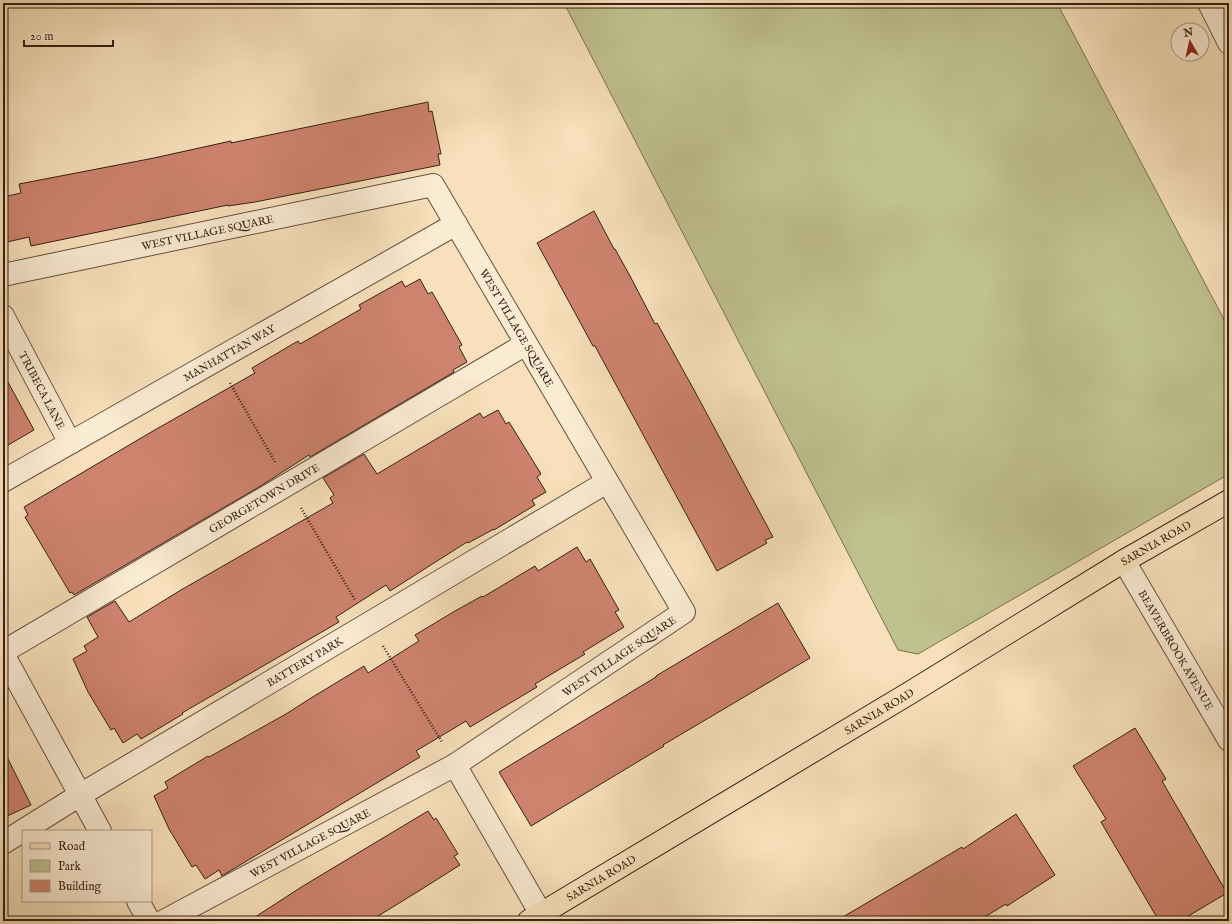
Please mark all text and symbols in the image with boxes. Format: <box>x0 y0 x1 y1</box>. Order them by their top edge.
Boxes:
scale bar <box>24 22 113 48</box>
north arrow <box>1170 22 1210 62</box>
text: N <box>1182 25 1195 41</box>
text: 20 m <box>30 29 53 44</box>
street label: WEST VILLAGE SQUARE <box>140 212 275 254</box>
street label: WEST VILLAGE SQUARE <box>476 267 556 390</box>
street label: MANHATTAN WAY <box>181 322 279 385</box>
street label: TRIBECA LANE <box>15 349 68 432</box>
street label: GEORGETOWN DRIVE <box>207 461 323 537</box>
street label: SARNIA ROAD <box>1118 518 1194 569</box>
street label: BEAVERBROOK AVENUE <box>1135 588 1216 713</box>
street label: WEST VILLAGE SQUARE <box>560 613 680 700</box>
street label: BATTERY PARK <box>265 634 347 690</box>
street label: SARNIA ROAD <box>842 686 917 738</box>
street label: WEST VILLAGE SQUARE <box>248 806 373 882</box>
legend <box>22 830 152 902</box>
text: Road <box>58 839 86 854</box>
street label: SARNIA ROAD <box>564 852 639 905</box>
text: Park <box>58 859 81 874</box>
text: Building <box>58 879 102 894</box>

